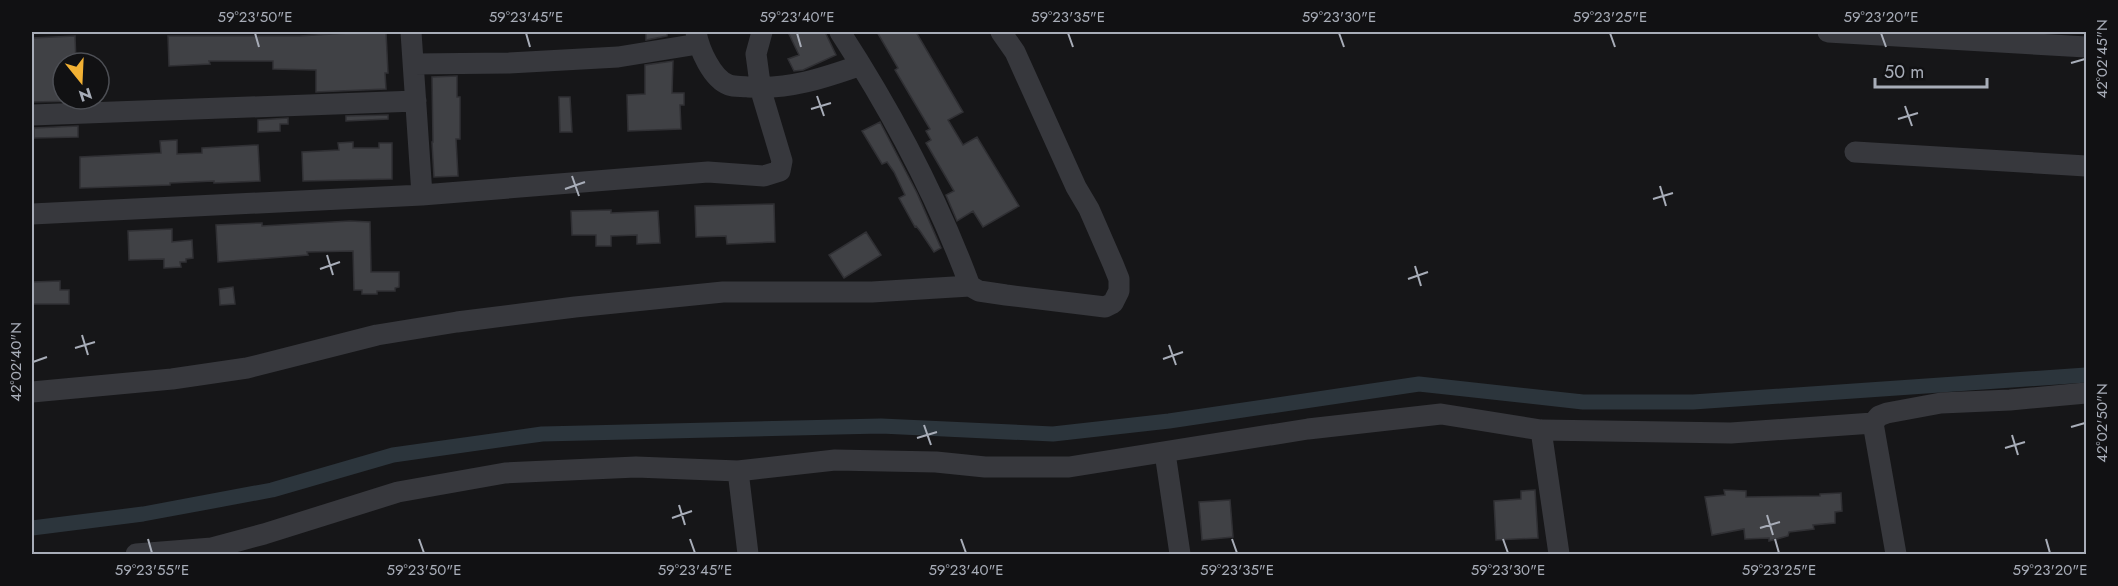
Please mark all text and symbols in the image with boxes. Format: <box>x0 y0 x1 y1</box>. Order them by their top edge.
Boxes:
text: 59°23'50"E <box>218 6 292 28</box>
text: 59°23'45"E <box>489 6 563 28</box>
text: 59°23'40"E <box>759 6 835 28</box>
text: 59°23'35"E <box>1031 6 1105 28</box>
text: 59°23'30"E <box>1302 6 1376 28</box>
text: 59°23'25"E <box>1573 6 1647 28</box>
text: 59°23'20"E <box>1843 6 1919 28</box>
text: 42°02'45"N <box>2091 19 2113 99</box>
north arrow <box>51 51 111 111</box>
scale bar <box>1875 51 1988 89</box>
text: 50 m <box>1884 59 1924 85</box>
text: N <box>76 82 95 108</box>
text: 42°02'40"N <box>5 322 27 402</box>
text: 42°02'50"N <box>2091 383 2113 463</box>
text: 59°23'55"E <box>115 559 189 581</box>
text: 59°23'50"E <box>387 559 461 581</box>
text: 59°23'45"E <box>658 559 732 581</box>
text: 59°23'40"E <box>928 559 1004 581</box>
text: 59°23'35"E <box>1200 559 1274 581</box>
text: 59°23'30"E <box>1471 559 1545 581</box>
text: 59°23'25"E <box>1742 559 1816 581</box>
text: 59°23'20"E <box>2012 559 2088 581</box>

